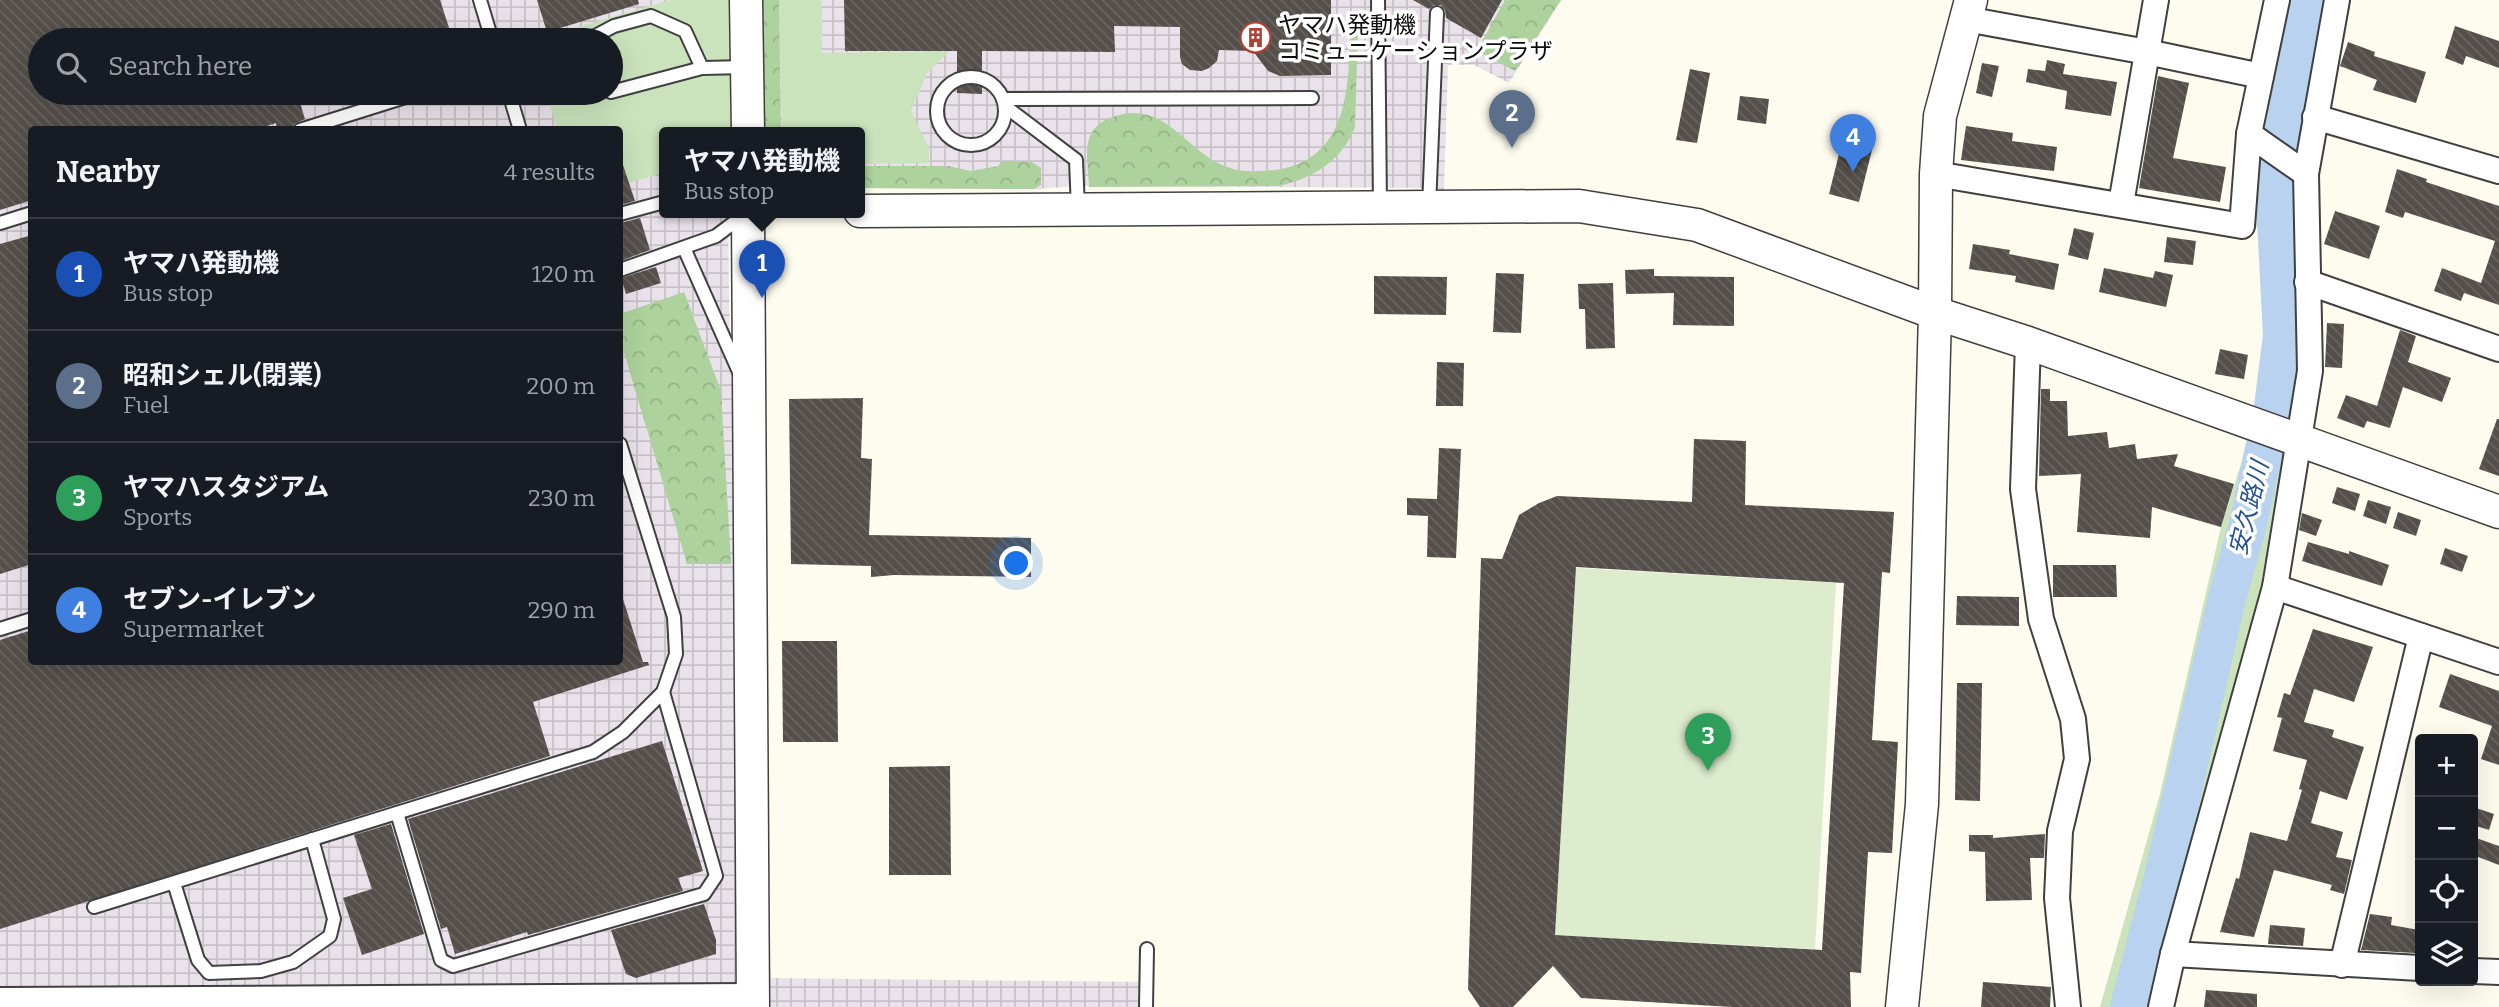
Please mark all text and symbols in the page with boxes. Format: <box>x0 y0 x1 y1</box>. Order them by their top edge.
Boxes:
place label: ヤマハ発動機 コミュニケーションプラザ <box>1278 11 1553 65</box>
building icon: ヤマハ発動機 コミュニケーションプラザ <box>1238 21 1272 55</box>
search box <box>28 28 623 105</box>
icon: search <box>52 48 90 86</box>
text: Search here <box>108 51 252 82</box>
pin: 2 <box>1489 90 1535 148</box>
pin: 4 <box>1830 114 1876 172</box>
popup <box>659 127 865 218</box>
text: ヤマハ発動機 <box>684 146 840 177</box>
text: Nearby <box>56 154 160 190</box>
text: 4 results <box>504 158 595 186</box>
text: Bus stop <box>684 177 774 205</box>
pin: 1 <box>739 240 785 298</box>
text: ヤマハ発動機 <box>123 248 279 279</box>
text: 1 <box>74 260 84 288</box>
text: 120 m <box>532 260 595 288</box>
text: Bus stop <box>123 279 213 307</box>
text: 昭和シェル(閉業) <box>123 360 321 391</box>
text: 2 <box>73 372 85 400</box>
text: 200 m <box>526 372 595 400</box>
text: Fuel <box>123 391 169 419</box>
water label: 安久路川 <box>2224 455 2275 558</box>
text: ヤマハスタジアム <box>123 472 329 503</box>
text: 3 <box>72 484 86 512</box>
text: 230 m <box>528 484 595 512</box>
text: Sports <box>123 503 192 531</box>
your location <box>999 546 1033 580</box>
text: セブン-イレブン <box>123 584 317 615</box>
text: 4 <box>72 596 86 624</box>
text: 290 m <box>528 596 595 624</box>
text: Supermarket <box>123 615 264 643</box>
pin: 3 <box>1685 713 1731 771</box>
map controls <box>2415 734 2478 986</box>
button: + <box>2415 734 2478 797</box>
button: − <box>2415 797 2478 860</box>
button: locate <box>2415 860 2478 923</box>
button: layers <box>2415 923 2478 986</box>

